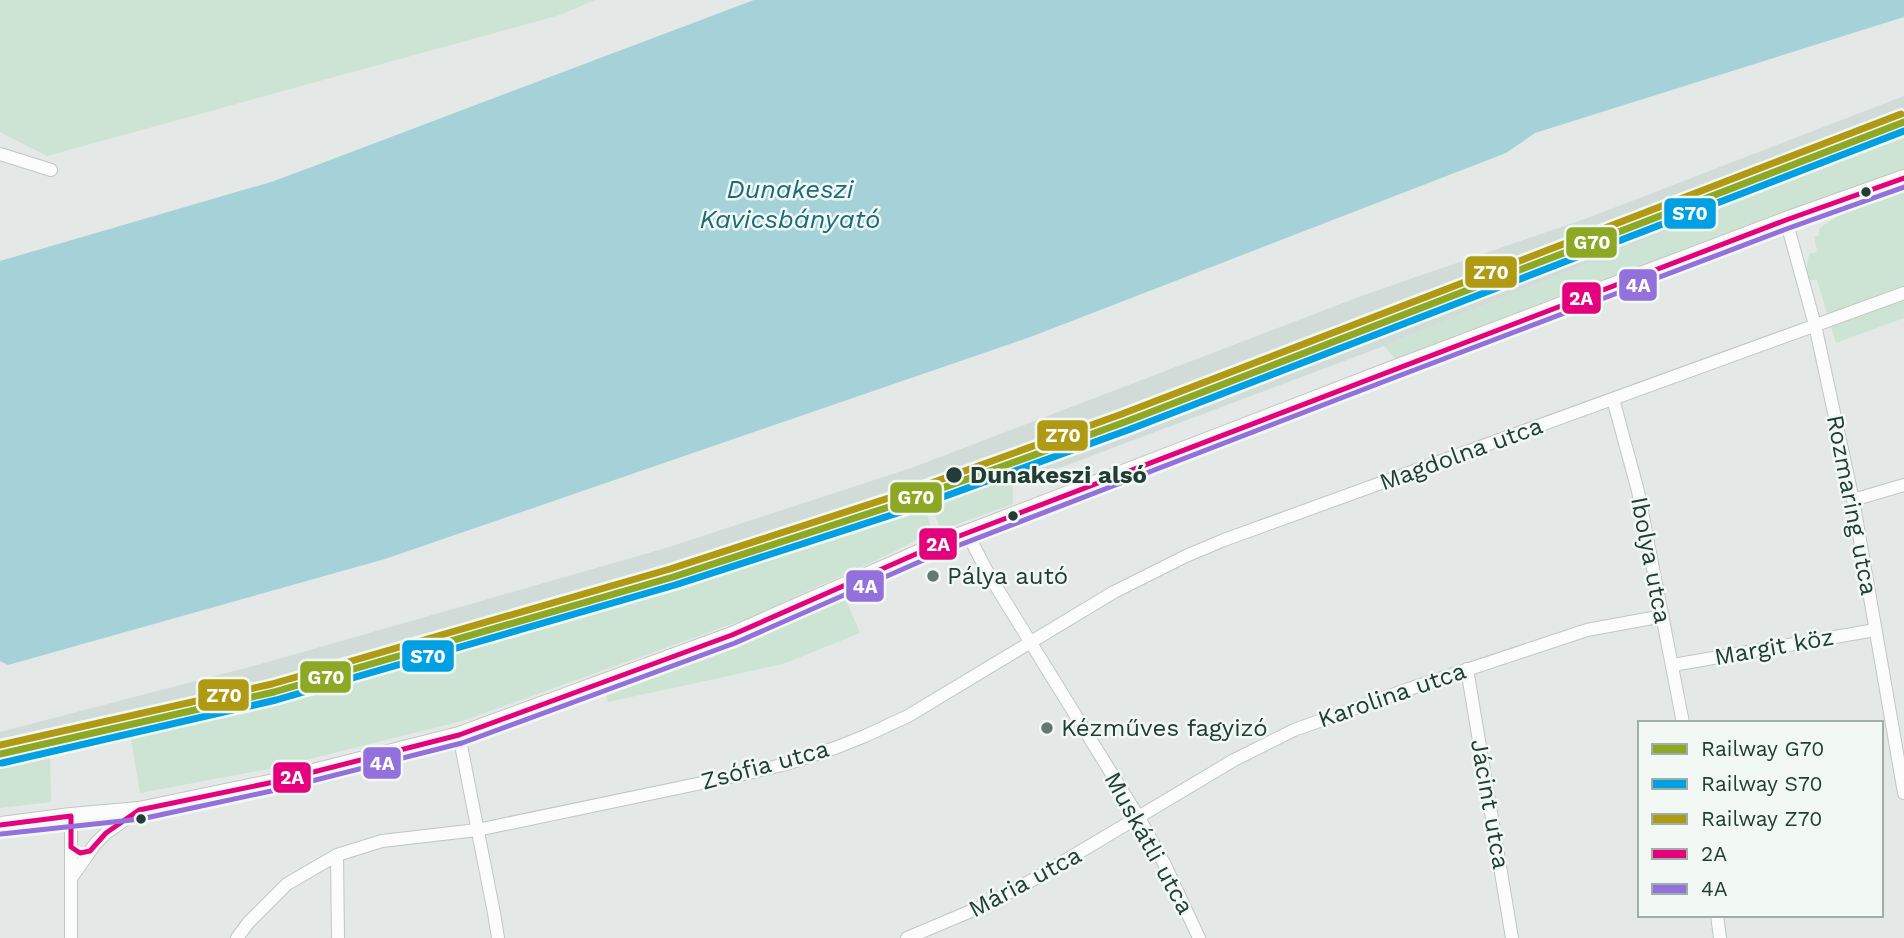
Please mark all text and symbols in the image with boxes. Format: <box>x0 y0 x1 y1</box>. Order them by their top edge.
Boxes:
water label: Dunakeszi Kavicsbányató <box>699 174 881 234</box>
unlabelled marker <box>1859 185 1873 199</box>
line badge: S70 <box>1663 197 1717 230</box>
text: S70 <box>1672 202 1708 225</box>
line badge: G70 <box>1565 226 1618 259</box>
text: G70 <box>1573 231 1611 254</box>
line badge: Z70 <box>1464 255 1518 289</box>
text: Z70 <box>1473 261 1509 284</box>
line badge: 4A <box>1618 268 1658 302</box>
text: 4A <box>1625 274 1651 297</box>
line badge: 2A <box>1561 281 1602 315</box>
text: 2A <box>1569 287 1593 310</box>
street label: Magdolna utca <box>1376 412 1546 496</box>
street label: Rozmaring utca <box>1821 413 1883 597</box>
line badge: Z70 <box>1036 419 1089 452</box>
text: Z70 <box>1045 424 1081 447</box>
place label: Dunakeszi alsó <box>970 461 1147 489</box>
marker: Dunakeszi alsó <box>944 465 964 485</box>
line badge: G70 <box>889 481 943 514</box>
text: G70 <box>897 486 935 509</box>
street label: Ibolya utca <box>1625 494 1677 626</box>
unlabelled marker <box>1006 509 1020 523</box>
line badge: 2A <box>918 527 958 561</box>
text: 2A <box>926 533 950 556</box>
place label: Pálya autó <box>947 562 1068 590</box>
marker: Pálya autó <box>925 568 941 584</box>
line badge: 4A <box>845 569 885 603</box>
text: 4A <box>852 575 878 598</box>
street label: Margit köz <box>1712 623 1836 671</box>
line badge: S70 <box>401 639 455 673</box>
text: S70 <box>410 645 446 668</box>
street label: Karolina utca <box>1314 657 1470 733</box>
line badge: G70 <box>299 660 352 694</box>
text: G70 <box>307 666 345 689</box>
line badge: Z70 <box>197 678 250 712</box>
text: Z70 <box>206 684 242 707</box>
place label: Kézműves fagyizó <box>1061 714 1268 742</box>
marker: Kézműves fagyizó <box>1039 720 1055 736</box>
legend <box>1638 721 1883 917</box>
street label: Zsófia utca <box>698 735 832 795</box>
text: Railway G70 <box>1701 736 1824 761</box>
street label: Jácint utca <box>1465 737 1515 871</box>
line badge: 4A <box>362 746 402 780</box>
text: 4A <box>369 752 395 775</box>
line badge: 2A <box>272 761 312 794</box>
text: 2A <box>280 766 304 789</box>
street label: Muskátli utca <box>1098 767 1200 919</box>
text: Railway S70 <box>1701 771 1822 796</box>
text: Railway Z70 <box>1701 806 1822 831</box>
unlabelled marker <box>134 812 148 826</box>
street label: Mária utca <box>964 841 1086 923</box>
text: 2A <box>1701 841 1727 866</box>
text: 4A <box>1701 876 1728 901</box>

